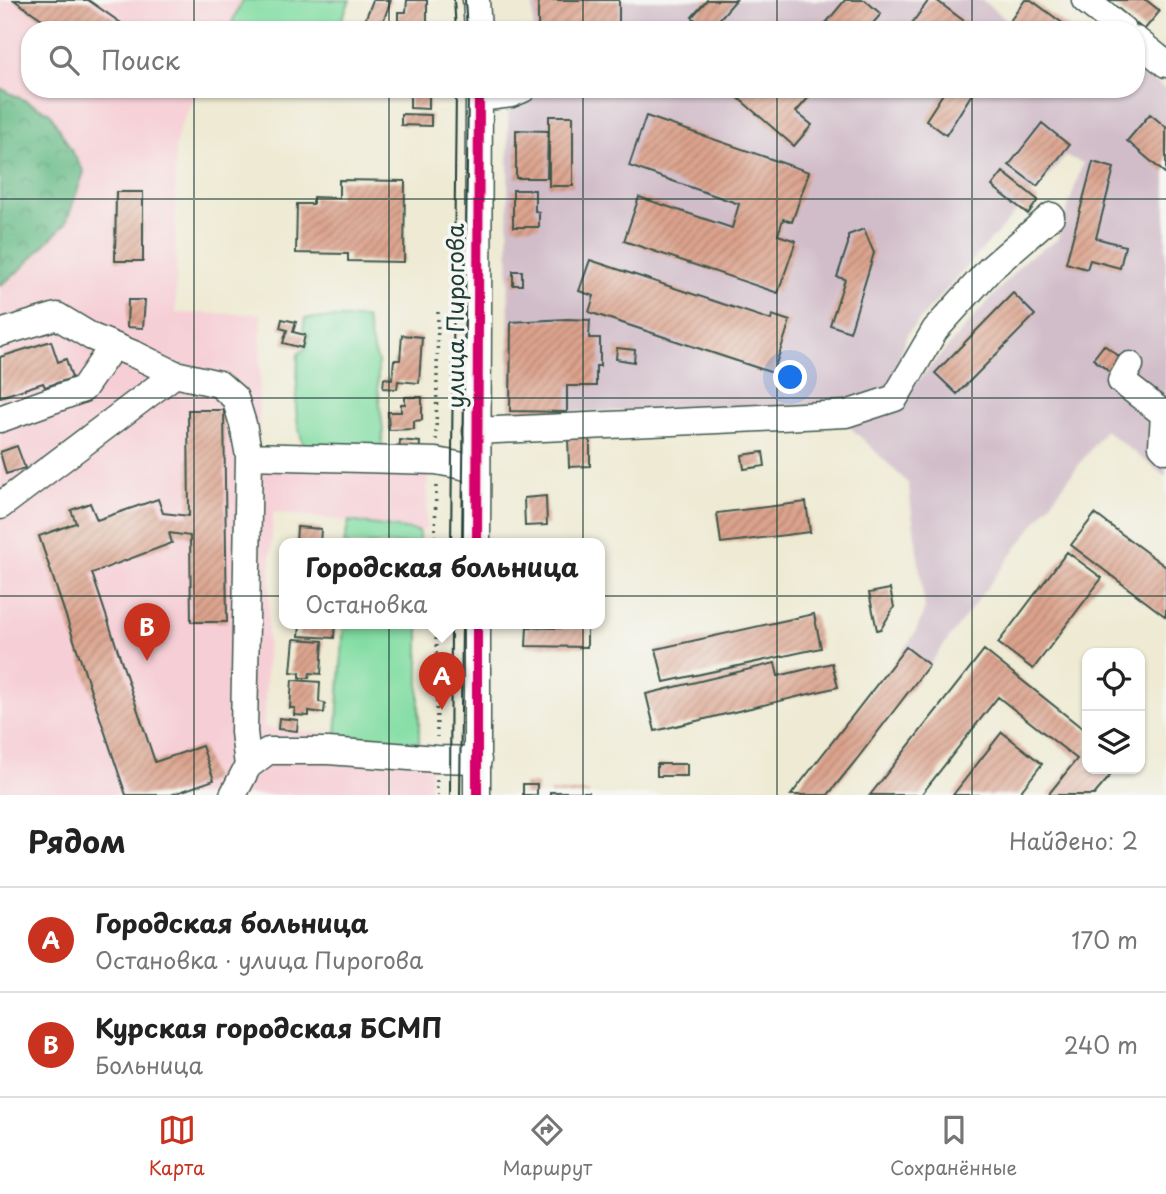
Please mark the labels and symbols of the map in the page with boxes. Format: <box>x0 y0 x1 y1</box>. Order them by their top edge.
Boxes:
street label: улица Пирогова <box>437 223 472 408</box>
your location <box>773 360 807 394</box>
pin: B <box>124 603 170 661</box>
pin: A <box>419 652 465 710</box>

